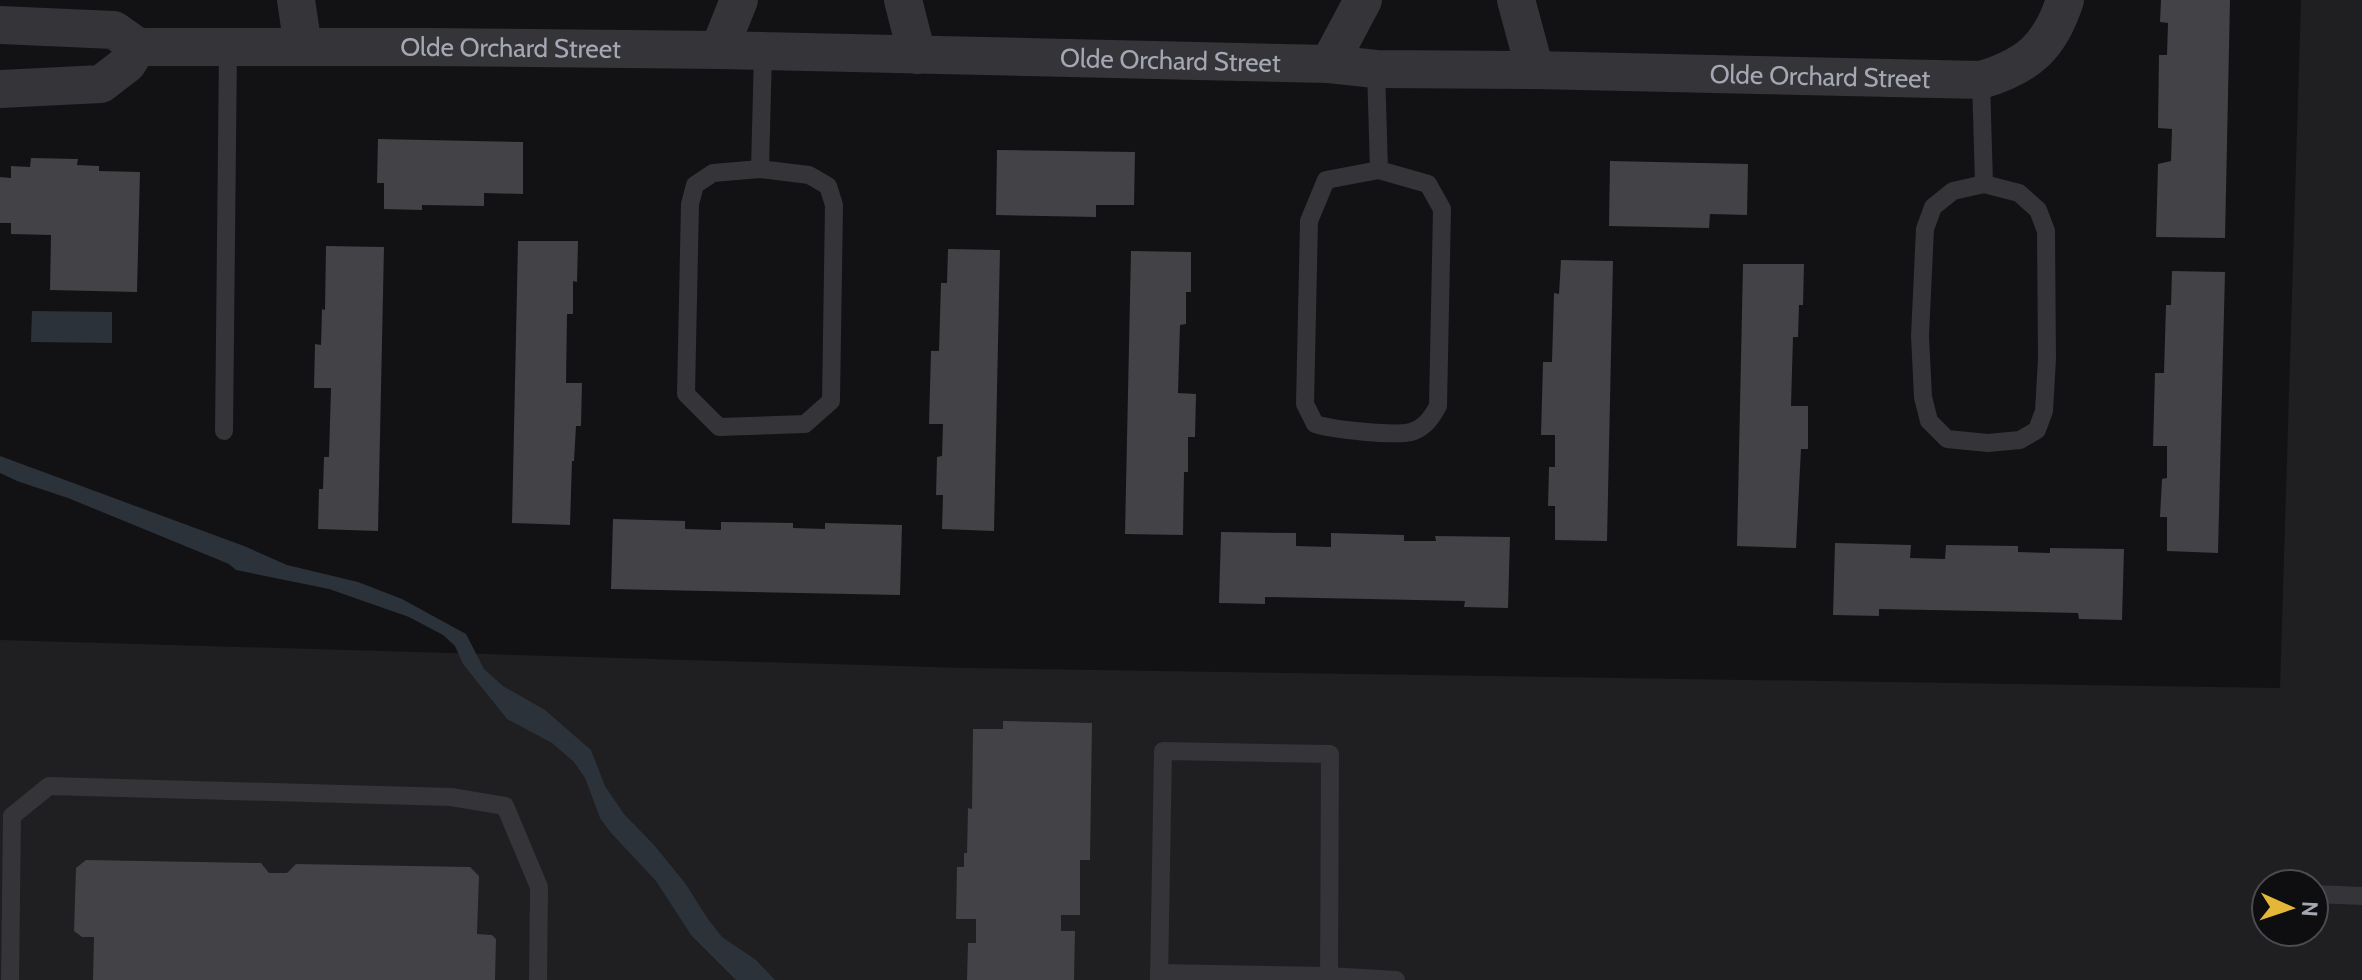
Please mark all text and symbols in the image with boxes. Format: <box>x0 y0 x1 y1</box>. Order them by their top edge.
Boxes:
street label: Olde Orchard Street <box>400 31 621 65</box>
street label: Olde Orchard Street <box>1060 42 1281 79</box>
street label: Olde Orchard Street <box>1709 58 1931 95</box>
north arrow <box>2250 868 2330 948</box>
text: N <box>2296 901 2323 917</box>

